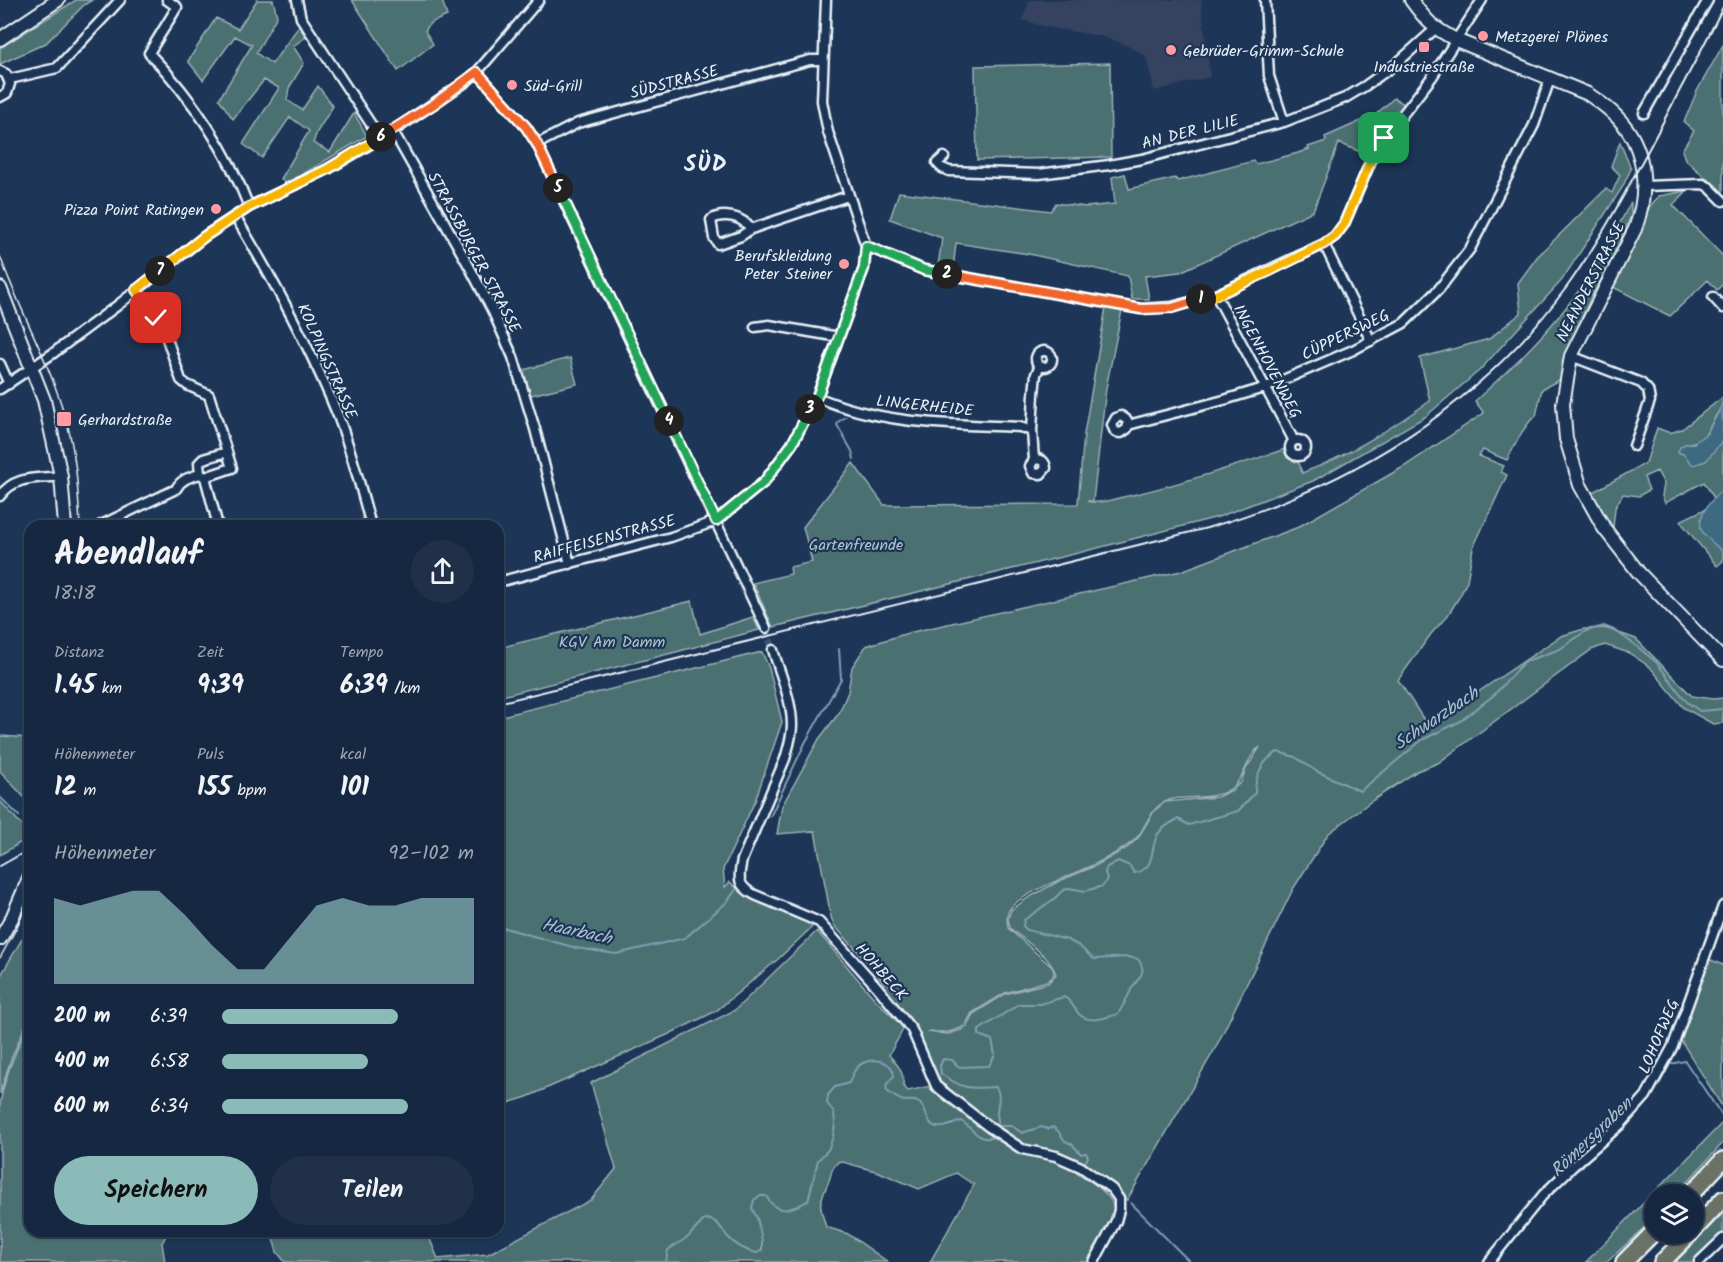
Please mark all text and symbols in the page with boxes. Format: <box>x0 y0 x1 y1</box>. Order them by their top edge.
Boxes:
place label: Metzgerei Plönes <box>1495 25 1608 50</box>
marker: Metzgerei Plönes <box>1476 29 1490 43</box>
place label: Gebrüder-Grimm-Schule <box>1183 39 1344 64</box>
marker: Industriestraße <box>1417 40 1431 54</box>
marker: Gebrüder-Grimm-Schule <box>1164 43 1178 57</box>
place label: Industriestraße <box>1374 55 1474 80</box>
street label: SÜDSTRASSE <box>627 58 722 106</box>
place label: Süd-Grill <box>524 74 582 99</box>
marker: Süd-Grill <box>505 78 519 92</box>
street label: AN DER LILIE <box>1139 108 1242 157</box>
pin <box>1358 112 1409 163</box>
icon: arrive <box>1367 121 1400 154</box>
pin: 6 <box>366 122 396 152</box>
text: 6 <box>377 124 385 149</box>
district label: SÜD <box>684 148 728 183</box>
street label: STRASSBURGER STRASSE <box>420 168 527 338</box>
pin: 5 <box>543 173 573 203</box>
text: 5 <box>554 175 562 200</box>
place label: Pizza Point Ratingen <box>64 198 204 223</box>
marker: Pizza Point Ratingen <box>209 202 223 216</box>
street label: NEANDERSTRASSE <box>1550 217 1633 346</box>
place label: Berufskleidung Peter Steiner <box>735 244 834 287</box>
pin: 7 <box>145 256 175 286</box>
marker: Berufskleidung Peter Steiner <box>837 257 851 271</box>
text: 7 <box>156 258 164 283</box>
pin: 2 <box>932 259 962 289</box>
text: 2 <box>942 261 952 286</box>
pin: 1 <box>1186 284 1216 314</box>
text: 1 <box>1199 286 1203 311</box>
pin <box>130 292 181 343</box>
street label: KOLPINGSTRASSE <box>290 300 364 424</box>
street label: INGENHOVENWEG <box>1226 300 1307 423</box>
icon: check <box>139 301 172 334</box>
street label: CÜPPERSWEG <box>1297 303 1394 367</box>
street label: LINGERHEIDE <box>875 389 975 424</box>
pin: 3 <box>795 394 825 424</box>
text: 3 <box>806 396 814 421</box>
pin: 4 <box>654 406 684 436</box>
place label: Gerhardstraße <box>78 408 172 433</box>
text: 4 <box>665 408 673 433</box>
marker: Gerhardstraße <box>55 410 73 428</box>
street label: RAIFFEISENSTRASSE <box>531 508 679 570</box>
text: Abendlauf <box>54 529 202 582</box>
park label: Gartenfreunde <box>809 533 903 558</box>
button: share <box>411 540 474 603</box>
text: 18:18 <box>54 578 96 610</box>
park label: KGV Am Damm <box>559 630 665 655</box>
text: Distanz <box>54 640 104 665</box>
text: Zeit <box>197 640 224 665</box>
text: Tempo <box>340 640 383 665</box>
text: 1.45 <box>54 665 95 707</box>
text: 9:39 <box>197 665 244 707</box>
text: 6:39 <box>340 665 388 707</box>
text: km <box>95 676 122 701</box>
text: /km <box>388 676 420 701</box>
water label: Schwarzbach <box>1388 679 1486 758</box>
text: Höhenmeter <box>54 742 135 767</box>
text: Puls <box>197 742 224 767</box>
text: kcal <box>340 742 366 767</box>
text: 12 <box>54 767 77 809</box>
text: 155 <box>197 767 231 809</box>
text: 101 <box>340 767 369 809</box>
text: m <box>77 778 96 803</box>
text: bpm <box>231 778 266 803</box>
text: Höhenmeter <box>54 838 155 870</box>
text: 92–102 m <box>389 838 474 870</box>
water label: Haarbach <box>539 911 615 954</box>
street label: HOHBECK <box>849 937 914 1007</box>
street label: LOHOFWEG <box>1632 995 1686 1078</box>
text: 200 m <box>54 1001 110 1033</box>
text: 6:39 <box>150 1001 187 1033</box>
text: 400 m <box>54 1046 110 1078</box>
text: 6:58 <box>150 1046 189 1078</box>
water label: Römersgraben <box>1544 1090 1641 1185</box>
text: 600 m <box>54 1091 109 1123</box>
text: 6:34 <box>150 1091 188 1123</box>
button: Speichern <box>54 1156 258 1225</box>
button: Teilen <box>270 1156 474 1225</box>
map controls <box>1644 1184 1704 1244</box>
button: layers <box>1644 1184 1704 1244</box>

